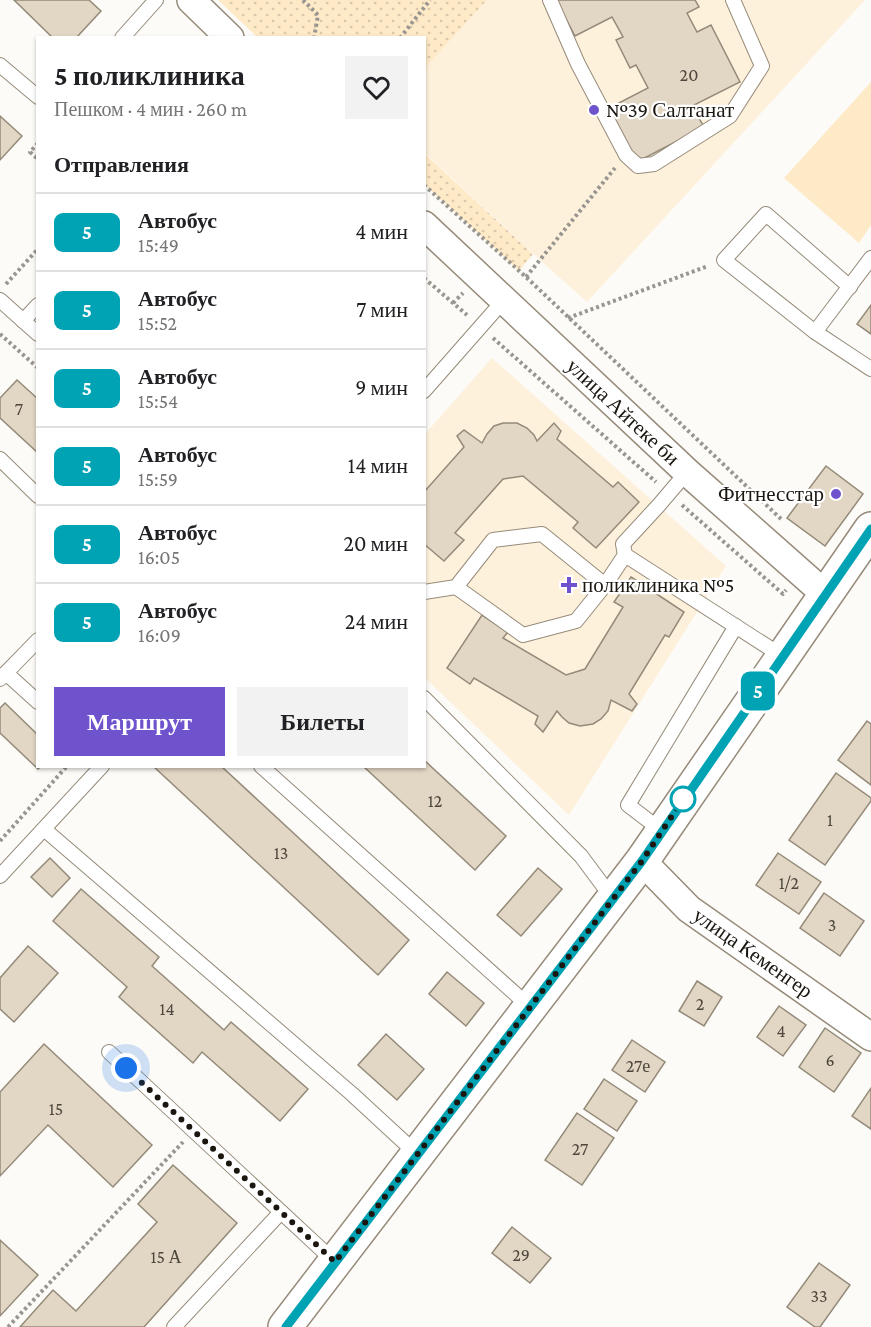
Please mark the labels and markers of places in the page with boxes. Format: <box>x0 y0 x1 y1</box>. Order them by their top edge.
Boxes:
place label: №39 Салтанат <box>606 98 734 122</box>
marker: №39 Салтанат <box>587 103 601 117</box>
place label: Фитнесстар <box>718 482 824 506</box>
marker: Фитнесстар <box>829 487 843 501</box>
place label: поликлиника №5 <box>582 573 734 597</box>
marker: поликлиника №5 <box>560 576 578 594</box>
unlabelled marker <box>670 786 696 812</box>

